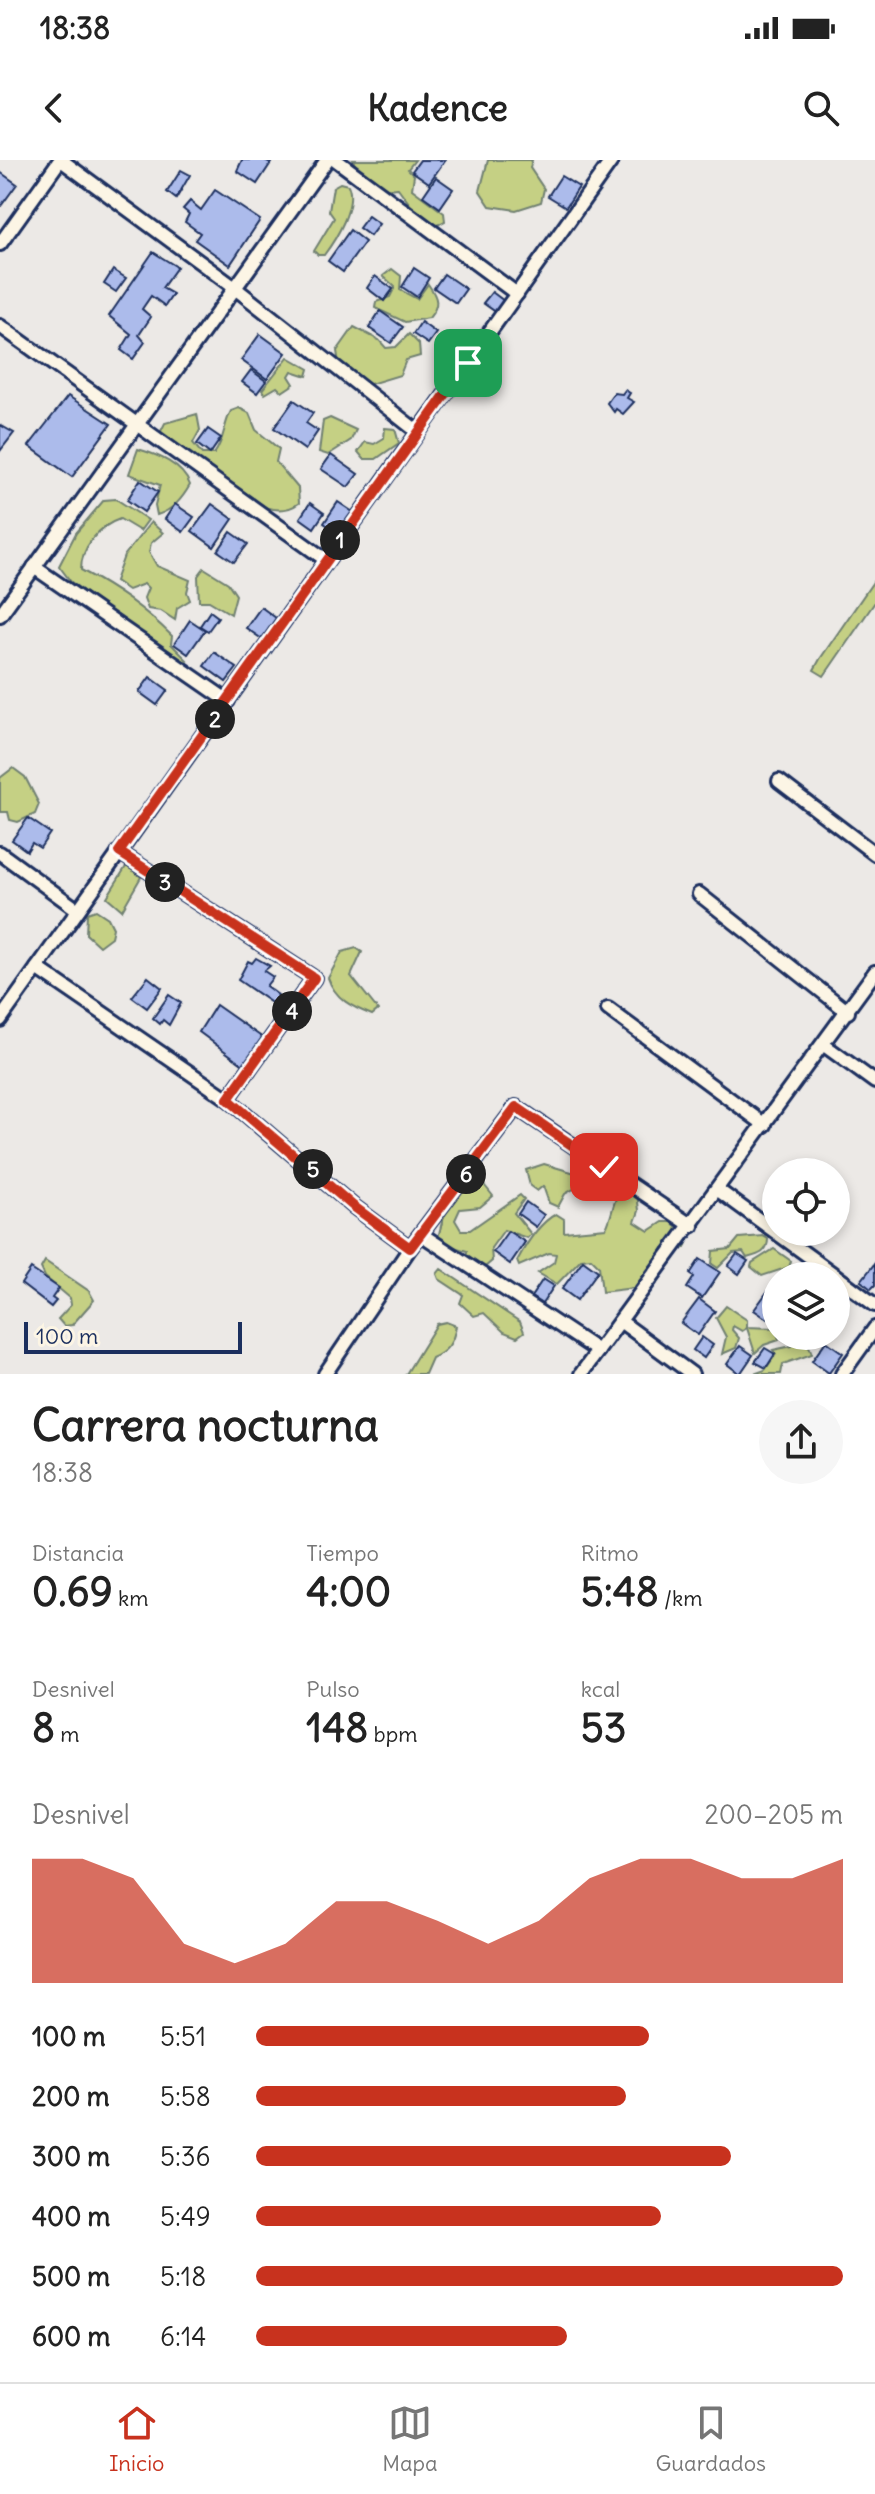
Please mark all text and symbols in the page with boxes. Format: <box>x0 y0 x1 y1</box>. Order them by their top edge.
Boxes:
text: 18:38 <box>40 9 110 47</box>
icon: back <box>32 86 76 130</box>
text: Kadence <box>367 86 508 131</box>
icon: search <box>799 86 843 130</box>
pin <box>434 329 502 397</box>
icon: arrive <box>446 341 490 385</box>
pin: 1 <box>320 520 360 560</box>
text: 1 <box>336 526 344 554</box>
pin: 2 <box>195 699 235 739</box>
text: 2 <box>209 705 221 733</box>
pin: 3 <box>145 862 185 902</box>
text: 3 <box>159 868 171 896</box>
pin: 4 <box>272 991 312 1031</box>
text: 4 <box>286 997 298 1025</box>
pin <box>570 1133 638 1201</box>
icon: check <box>582 1145 626 1189</box>
pin: 5 <box>293 1149 333 1189</box>
pin: 6 <box>446 1154 486 1194</box>
text: 5 <box>307 1155 319 1183</box>
map controls <box>762 1158 850 1350</box>
button: locate <box>762 1158 850 1246</box>
text: 6 <box>460 1160 472 1188</box>
button: layers <box>762 1262 850 1350</box>
scale bar <box>24 1318 242 1354</box>
text: 100 m <box>36 1322 98 1350</box>
text: Carrera nocturna <box>32 1398 379 1453</box>
button: share <box>759 1400 843 1484</box>
text: 18:38 <box>32 1456 93 1489</box>
text: Distancia <box>32 1539 124 1567</box>
text: Tiempo <box>306 1539 379 1567</box>
text: Ritmo <box>581 1539 639 1567</box>
text: 0.69 <box>32 1567 113 1617</box>
text: 4:00 <box>306 1567 391 1617</box>
text: 5:48 <box>581 1567 659 1617</box>
text: km <box>113 1584 148 1612</box>
text: /km <box>659 1584 703 1612</box>
text: Desnivel <box>32 1675 115 1703</box>
text: Pulso <box>306 1675 360 1703</box>
text: kcal <box>581 1675 620 1703</box>
text: 8 <box>32 1703 55 1753</box>
text: 148 <box>306 1703 368 1753</box>
text: 53 <box>581 1703 626 1753</box>
text: m <box>55 1720 80 1748</box>
text: bpm <box>368 1720 418 1748</box>
text: Desnivel <box>32 1798 130 1831</box>
text: 200–205 m <box>704 1798 843 1831</box>
text: 100 m <box>32 2020 106 2053</box>
text: 5:51 <box>160 2020 206 2053</box>
text: 200 m <box>32 2080 109 2113</box>
text: 5:58 <box>160 2080 211 2113</box>
text: 300 m <box>32 2140 110 2173</box>
text: 5:36 <box>160 2140 211 2173</box>
text: 400 m <box>32 2200 110 2233</box>
text: 5:49 <box>160 2200 211 2233</box>
text: 500 m <box>32 2260 110 2293</box>
text: 5:18 <box>160 2260 206 2293</box>
text: 600 m <box>32 2320 110 2353</box>
text: 6:14 <box>160 2320 206 2353</box>
tab: Inicio <box>109 2401 165 2477</box>
tab: Mapa <box>382 2401 438 2477</box>
tab: Guardados <box>655 2401 766 2477</box>

